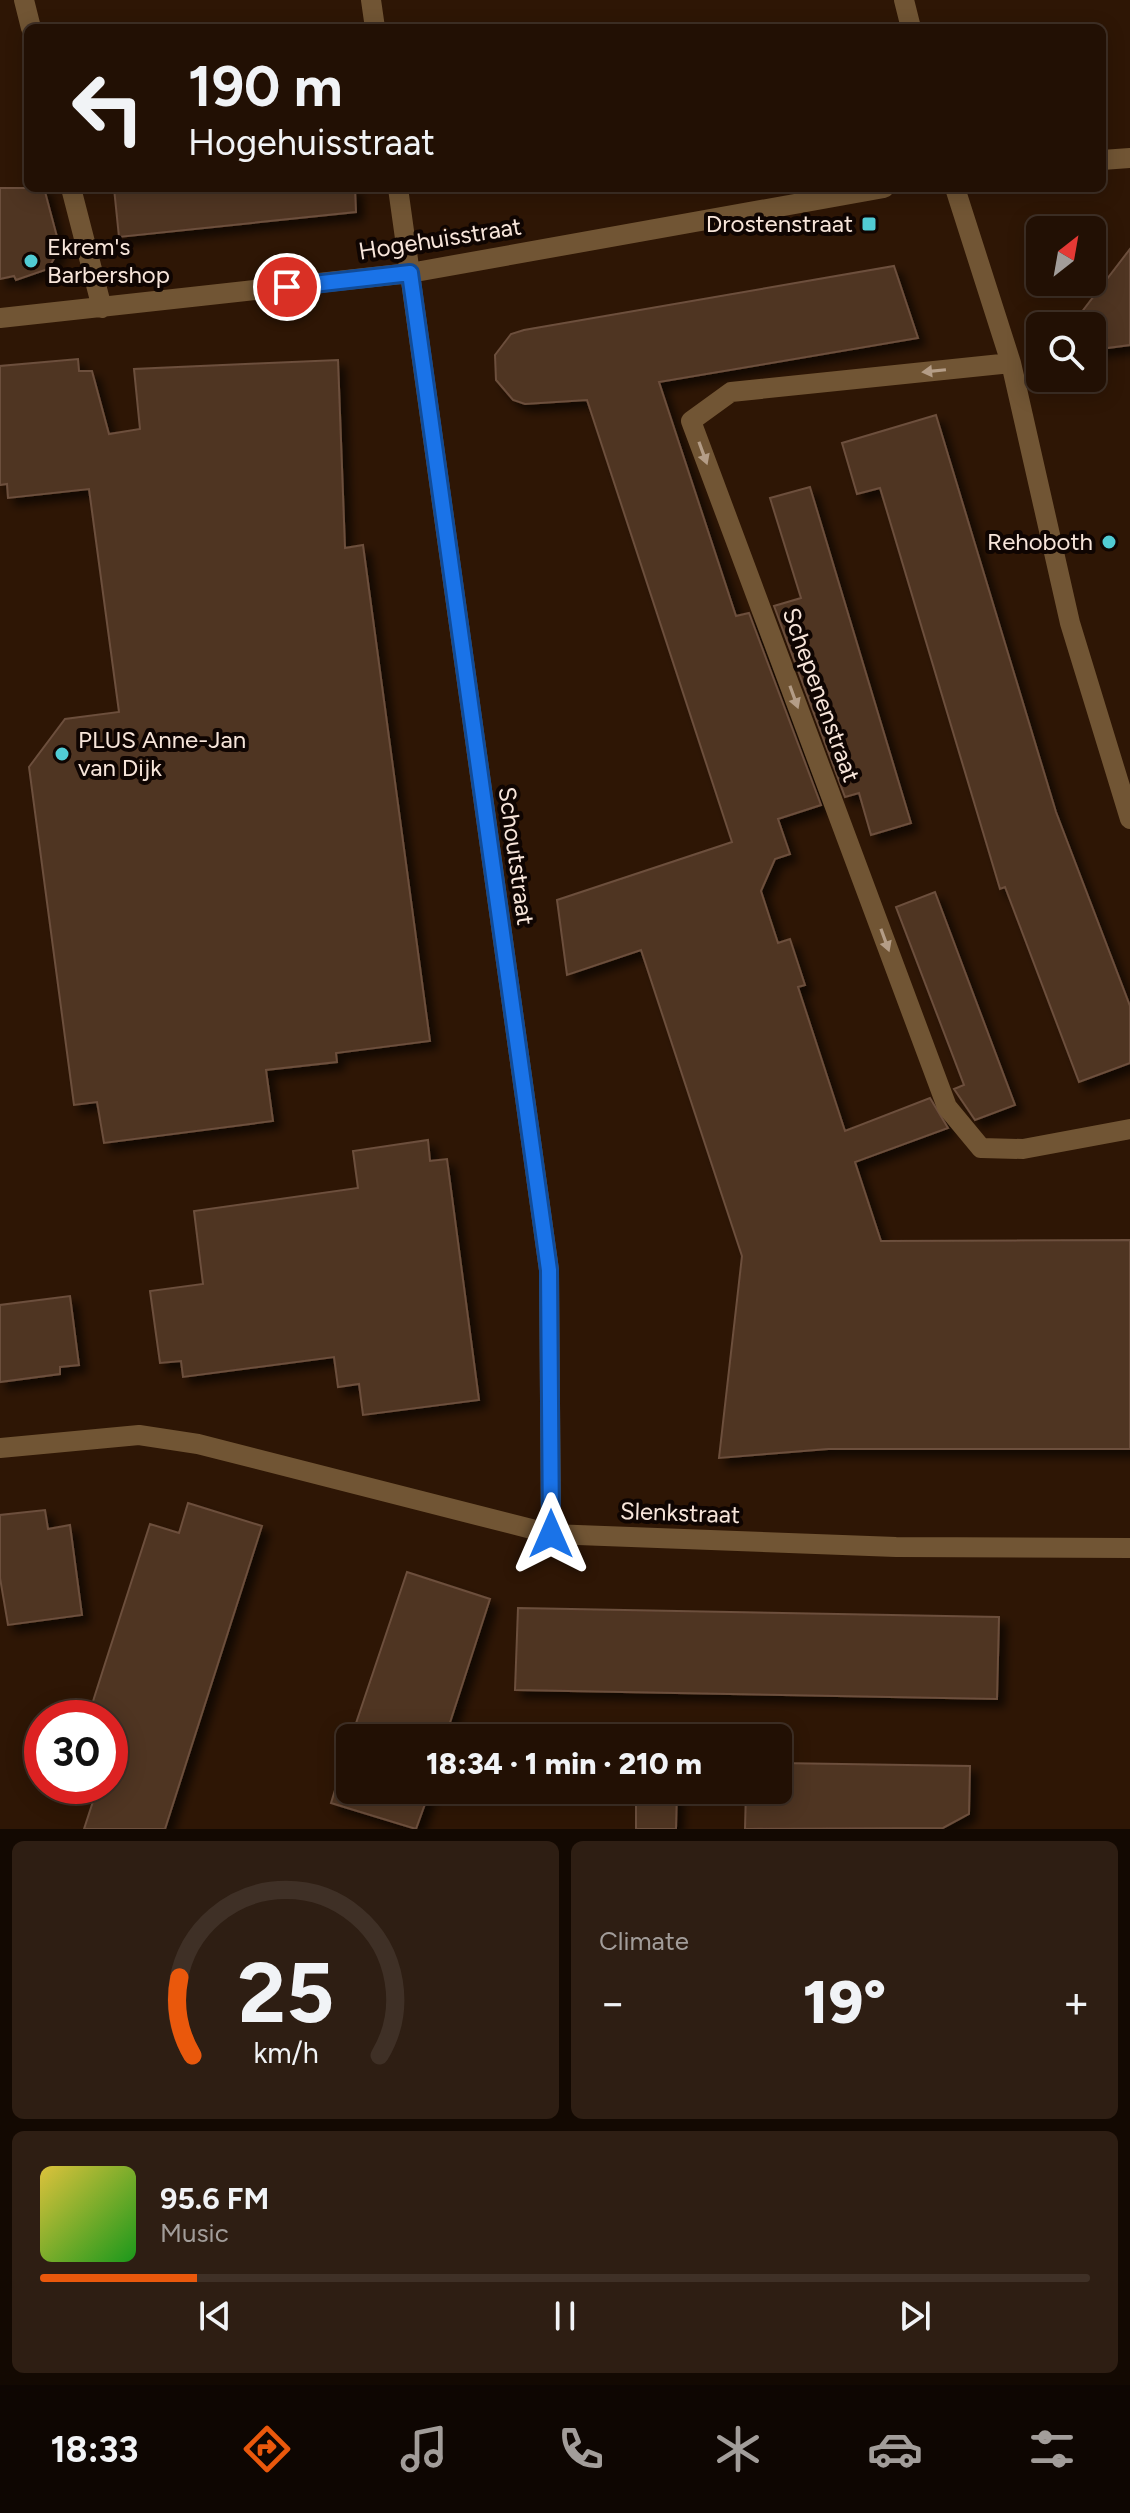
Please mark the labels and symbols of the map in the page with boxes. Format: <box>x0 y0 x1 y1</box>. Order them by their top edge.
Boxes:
place label: Drostenstraat <box>706 209 853 238</box>
street label: Hogehuisstraat <box>356 211 523 266</box>
marker: Drostenstraat <box>860 215 878 233</box>
north arrow <box>1026 216 1106 296</box>
place label: Ekrem's Barbershop <box>47 232 170 289</box>
marker: Ekrem's Barbershop <box>22 252 40 270</box>
pin <box>253 253 321 321</box>
one-way arrow <box>921 364 946 377</box>
one-way arrow <box>697 441 710 465</box>
place label: Rehoboth <box>987 527 1093 556</box>
marker: Rehoboth <box>1100 533 1118 551</box>
street label: Schepenenstraat <box>776 604 866 786</box>
one-way arrow <box>788 685 801 709</box>
place label: PLUS Anne-Jan van Dijk <box>78 725 246 782</box>
marker: PLUS Anne-Jan van Dijk <box>53 745 71 763</box>
street label: Schoutstraat <box>492 785 541 927</box>
one-way arrow <box>879 929 892 953</box>
position arrow <box>509 1492 593 1576</box>
street label: Slenkstraat <box>620 1496 741 1529</box>
speed limit sign: 30 <box>24 1700 128 1804</box>

